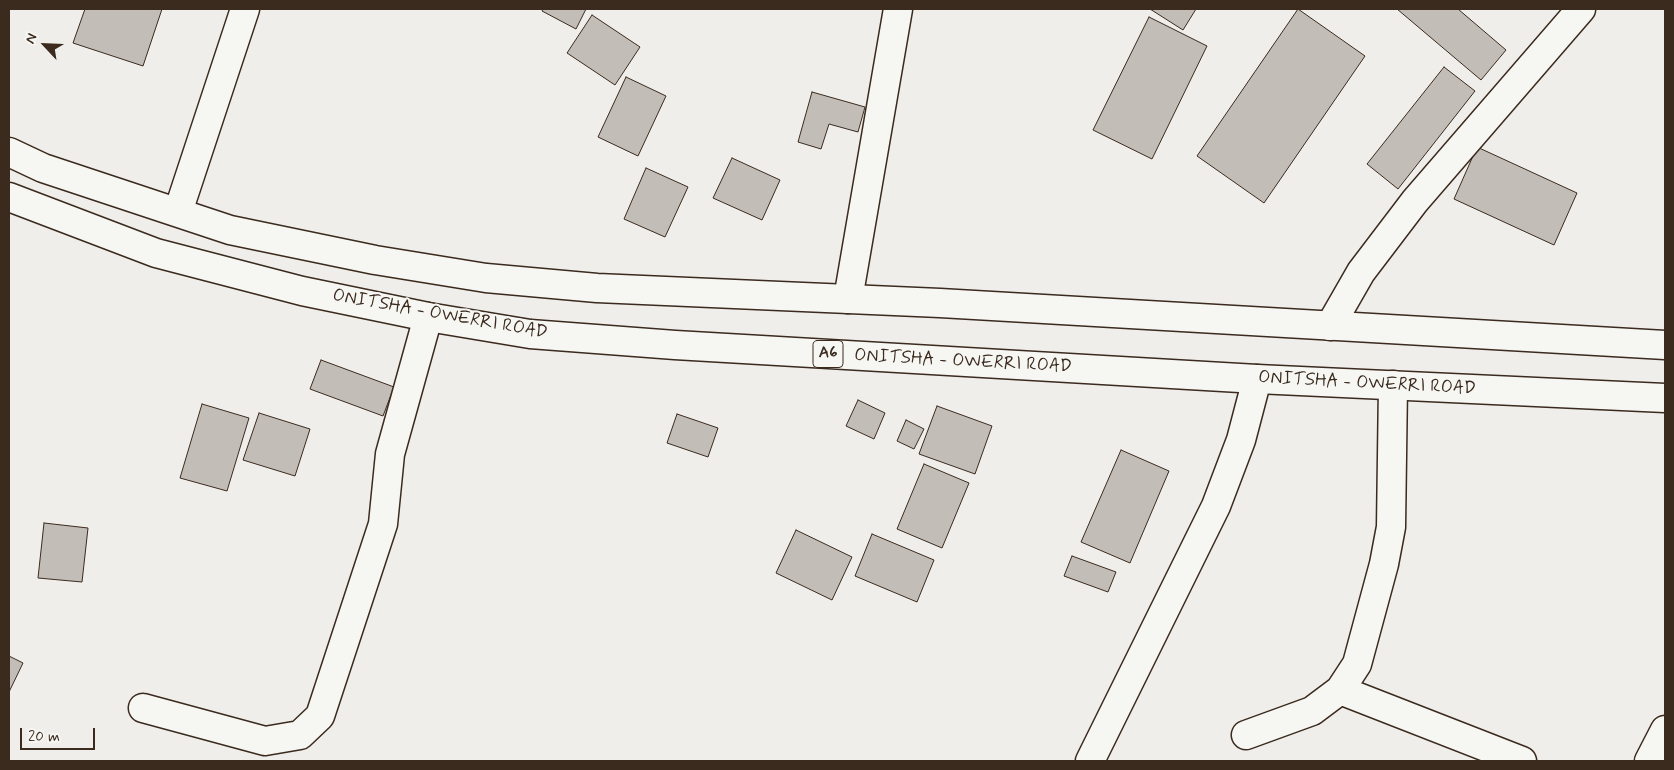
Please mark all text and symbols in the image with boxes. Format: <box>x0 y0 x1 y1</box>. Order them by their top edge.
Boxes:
north arrow <box>20 20 70 70</box>
text: N <box>21 31 42 47</box>
street label: ONITSHA - OWERRI ROAD <box>331 285 549 345</box>
road number: A6 <box>813 340 843 368</box>
street label: ONITSHA - OWERRI ROAD <box>854 346 1072 378</box>
street label: ONITSHA - OWERRI ROAD <box>1258 368 1476 400</box>
scale bar <box>22 718 98 750</box>
text: 20 m <box>28 727 60 747</box>

